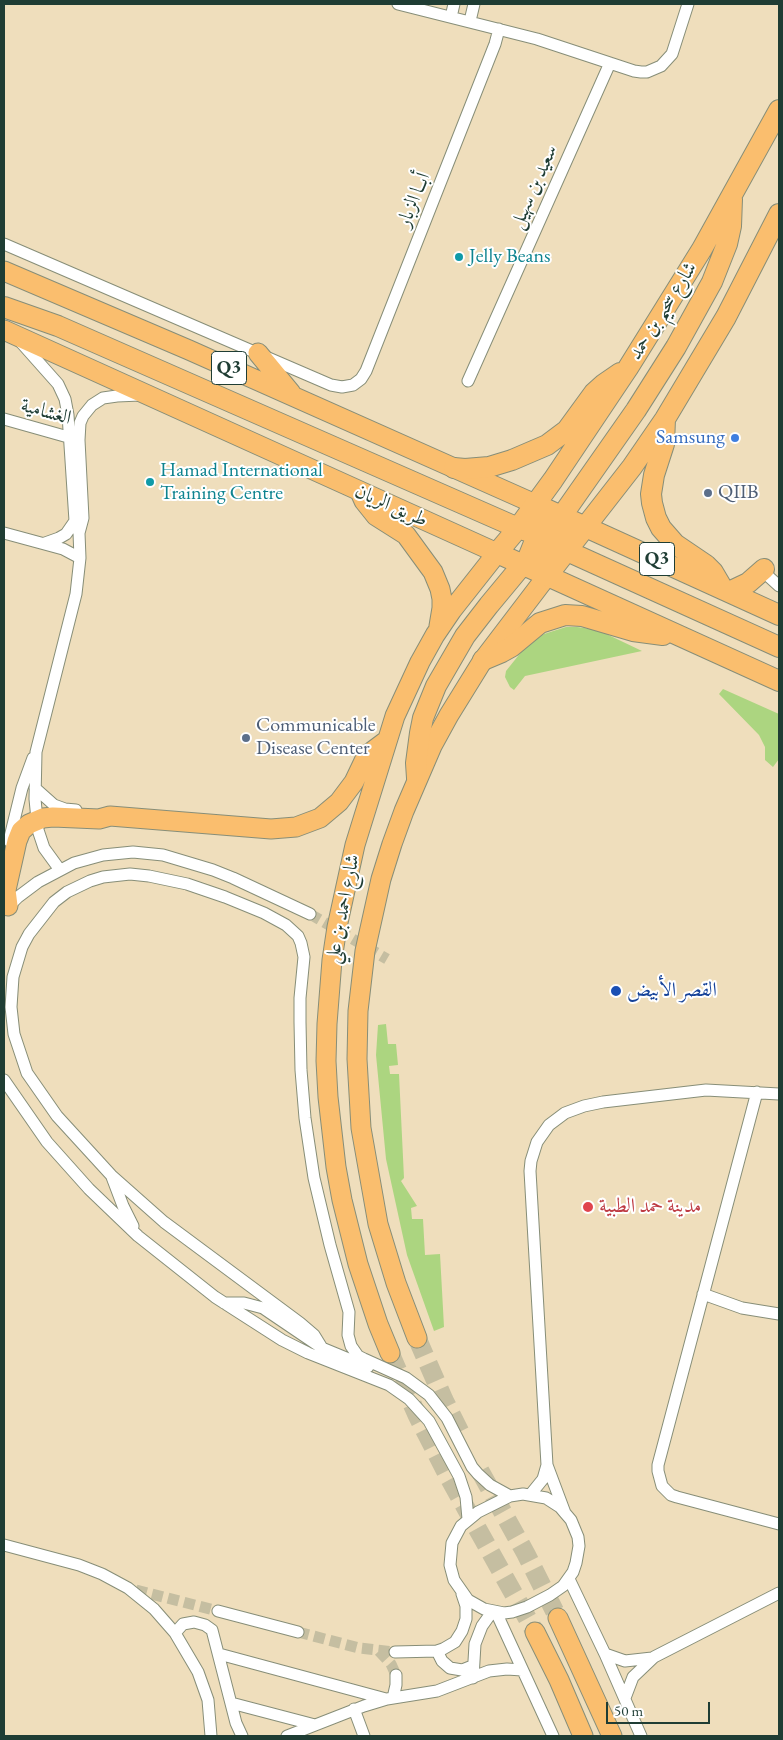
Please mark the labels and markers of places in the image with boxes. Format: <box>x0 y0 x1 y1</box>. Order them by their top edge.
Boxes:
place label: Jelly Beans <box>469 245 550 269</box>
marker: Jelly Beans <box>453 251 465 263</box>
place label: Samsung <box>656 426 725 450</box>
marker: Samsung <box>729 432 741 444</box>
place label: Hamad International Training Centre <box>160 459 323 506</box>
marker: Hamad International Training Centre <box>144 476 156 488</box>
place label: QIIB <box>718 481 759 505</box>
marker: QIIB <box>702 487 714 499</box>
place label: Communicable Disease Center <box>256 714 376 761</box>
marker: Communicable Disease Center <box>240 732 252 744</box>
place label: القصر الأبيض <box>627 979 717 1003</box>
marker: القصر الأبيض <box>609 984 623 998</box>
place label: مدينة حمد الطبية <box>599 1195 701 1219</box>
marker: مدينة حمد الطبية <box>581 1200 595 1214</box>

